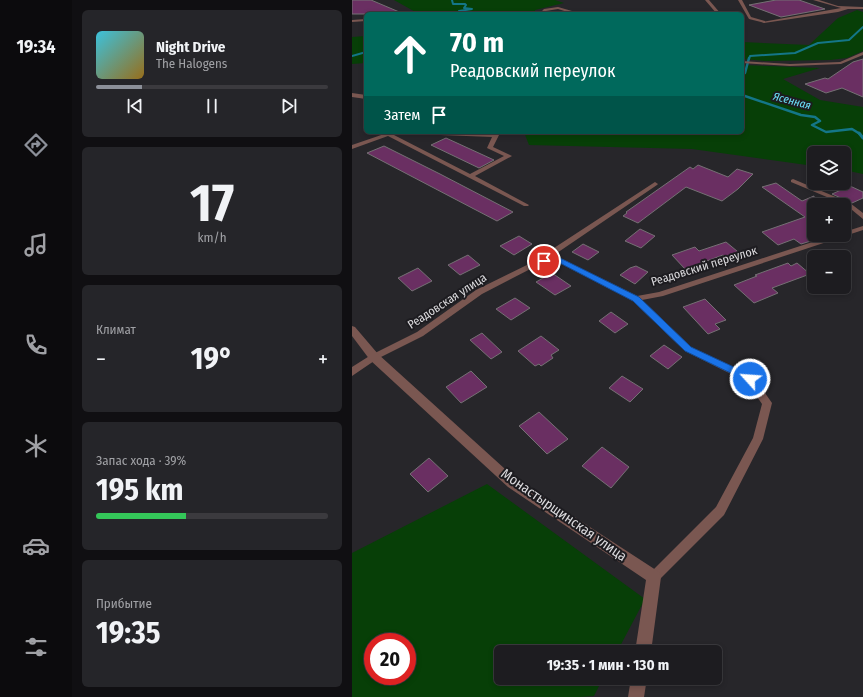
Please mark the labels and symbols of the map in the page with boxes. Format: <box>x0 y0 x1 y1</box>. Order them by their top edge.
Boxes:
water label: Ясенная <box>771 89 812 112</box>
street label: Реадовский переулок <box>649 243 759 289</box>
pin <box>527 244 561 278</box>
street label: Реадовская улица <box>405 270 489 332</box>
position arrow <box>729 358 771 400</box>
street label: Монастырщинская улица <box>498 465 630 565</box>
speed limit sign: 20 <box>364 633 416 685</box>

